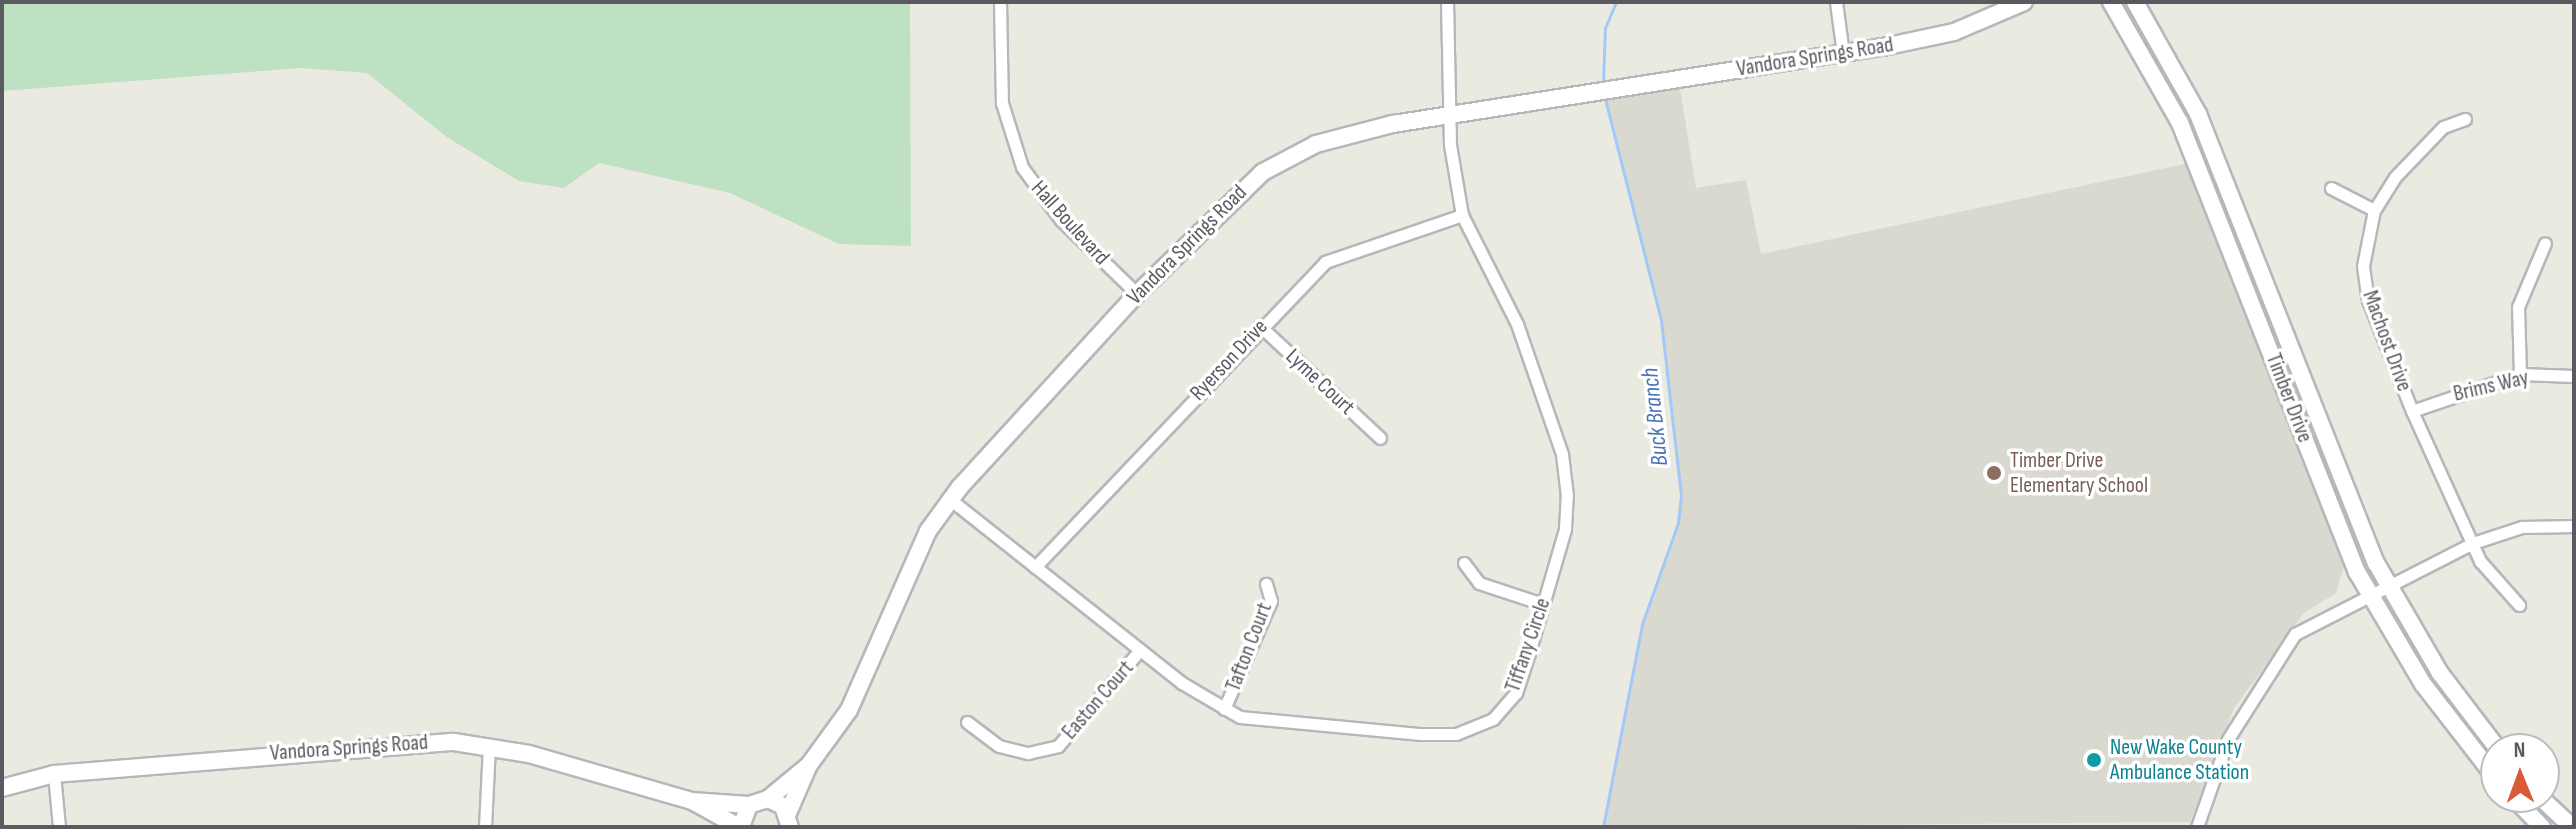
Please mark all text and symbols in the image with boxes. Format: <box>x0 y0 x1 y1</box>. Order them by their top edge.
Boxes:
street label: Vandora Springs Road <box>1735 32 1895 82</box>
street label: Hall Boulevard <box>1025 176 1115 270</box>
street label: Vandora Springs Road <box>1122 180 1252 310</box>
street label: Machost Drive <box>2357 287 2417 395</box>
street label: Ryerson Drive <box>1185 314 1273 406</box>
street label: Lyme Court <box>1280 343 1360 421</box>
street label: Timber Drive <box>2260 350 2318 446</box>
street label: Brims Way <box>2451 365 2531 407</box>
water label: Buck Branch <box>1636 367 1674 467</box>
place label: Timber Drive Elementary School <box>2010 447 2148 498</box>
marker: Timber Drive Elementary School <box>1985 464 2003 482</box>
street label: Tiffany Circle <box>1500 595 1556 695</box>
street label: Tafton Court <box>1220 599 1278 695</box>
street label: Easton Court <box>1057 655 1139 745</box>
street label: Vandora Springs Road <box>269 729 429 767</box>
north arrow <box>2480 733 2560 813</box>
place label: New Wake County Ambulance Station <box>2110 734 2249 786</box>
text: N <box>2513 737 2526 764</box>
marker: New Wake County Ambulance Station <box>2085 751 2103 769</box>

